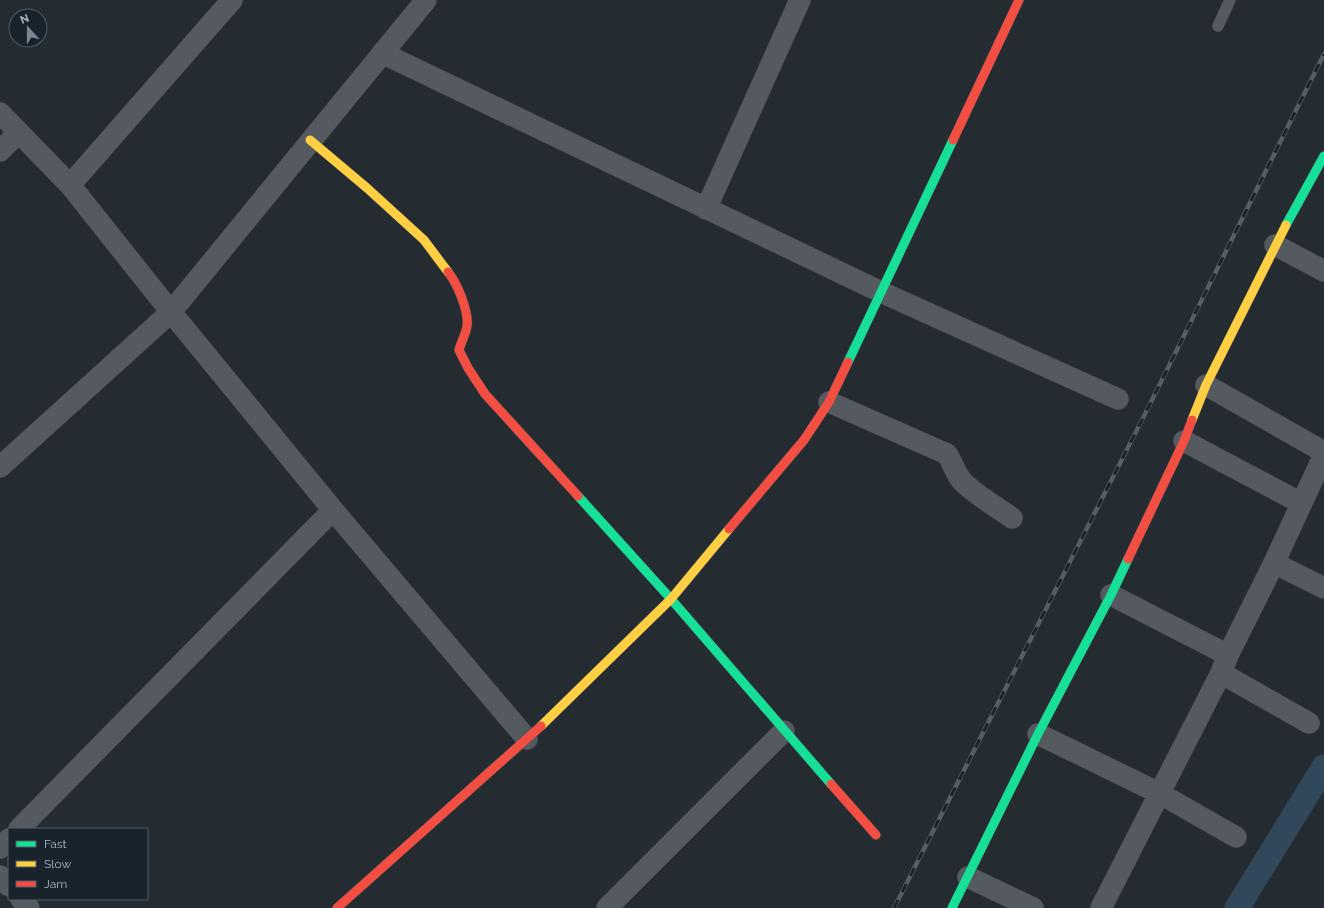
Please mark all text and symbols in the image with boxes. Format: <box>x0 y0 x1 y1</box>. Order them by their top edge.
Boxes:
north arrow <box>8 8 48 48</box>
text: N <box>18 12 31 27</box>
legend <box>8 828 148 900</box>
text: Fast <box>44 837 67 851</box>
text: Slow <box>44 857 71 871</box>
text: Jam <box>44 877 67 891</box>

